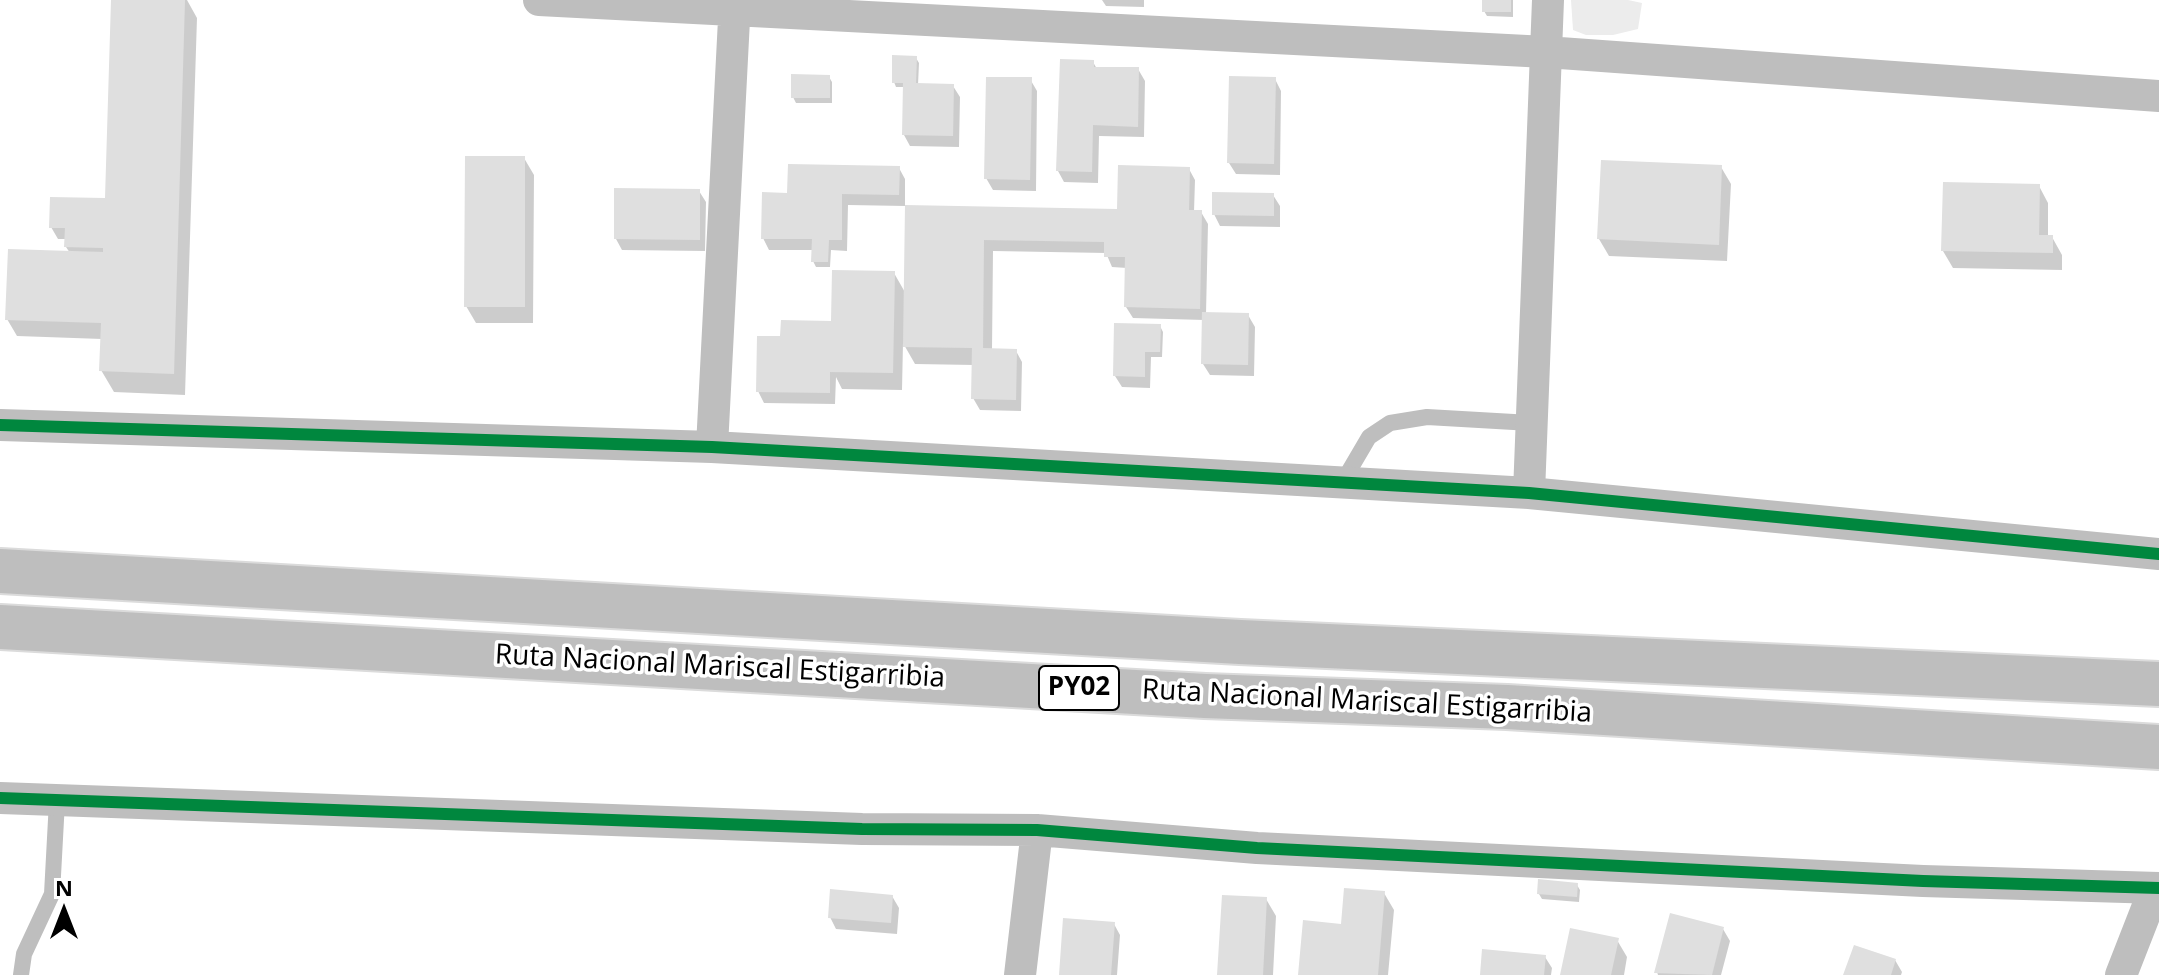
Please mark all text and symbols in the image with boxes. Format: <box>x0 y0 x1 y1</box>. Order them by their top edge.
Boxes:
street label: Ruta Nacional Mariscal Estigarribia <box>494 638 946 696</box>
road number: PY02 <box>1039 666 1119 710</box>
street label: Ruta Nacional Mariscal Estigarribia <box>1141 673 1593 731</box>
north arrow <box>24 871 104 951</box>
text: N <box>55 872 73 902</box>

